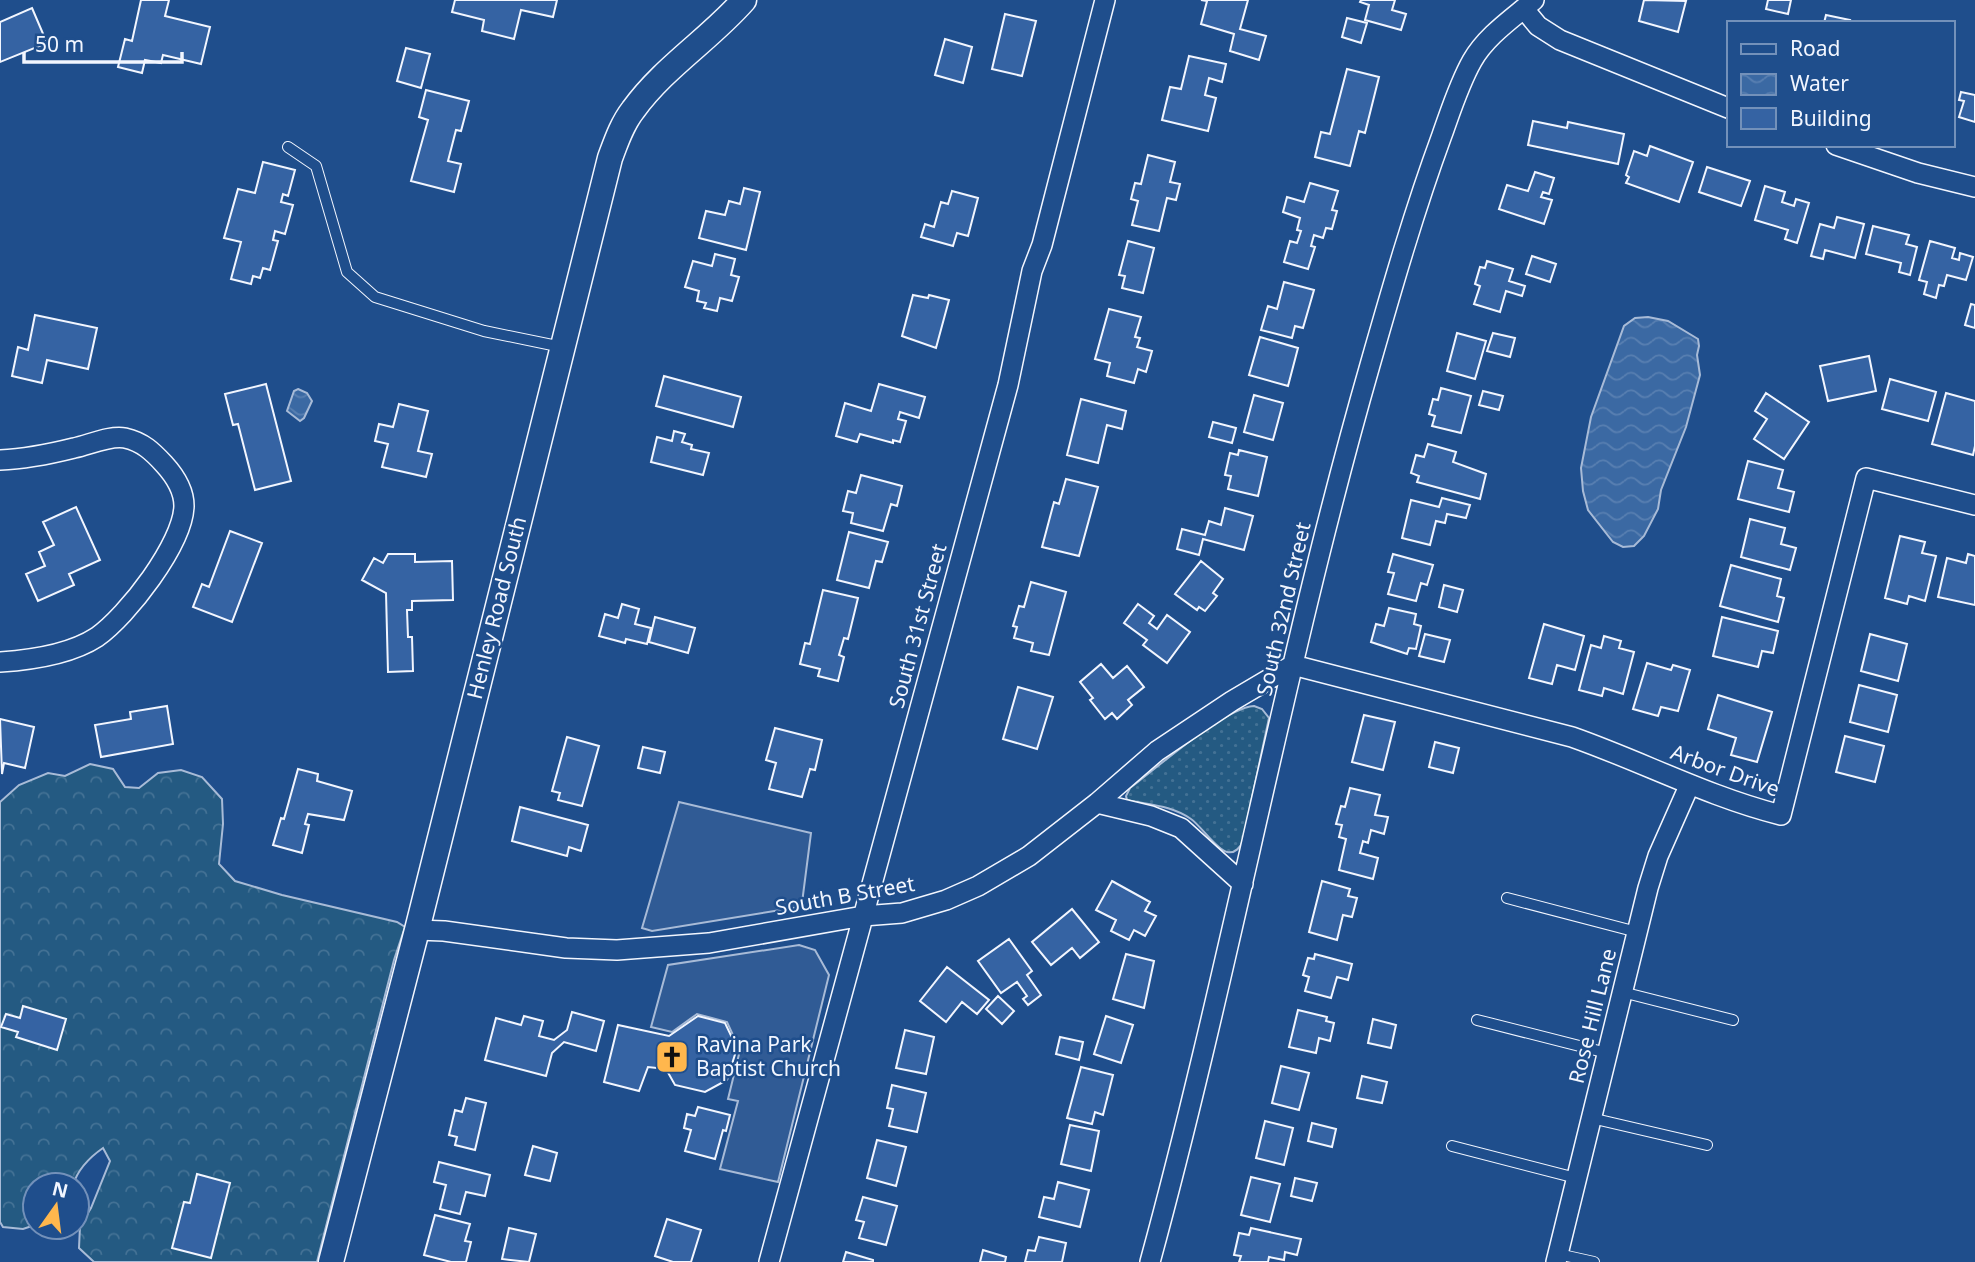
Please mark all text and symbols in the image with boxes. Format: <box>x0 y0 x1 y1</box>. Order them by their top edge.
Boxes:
scale bar <box>24 21 182 65</box>
legend <box>1727 21 1954 147</box>
text: 50 m <box>35 30 84 58</box>
text: Road <box>1790 34 1840 62</box>
text: Water <box>1790 69 1849 97</box>
text: Building <box>1790 104 1872 132</box>
street label: Henley Road South <box>460 514 532 702</box>
street label: South 32nd Street <box>1249 519 1317 698</box>
street label: South 31st Street <box>882 540 953 711</box>
street label: Arbor Drive <box>1667 737 1784 803</box>
street label: South B Street <box>773 869 917 921</box>
street label: Rose Hill Lane <box>1562 945 1622 1086</box>
place label: Ravina Park Baptist Church <box>696 1030 841 1082</box>
church icon: Ravina Park Baptist Church <box>653 1038 691 1076</box>
north arrow <box>21 1171 91 1241</box>
text: N <box>49 1175 71 1204</box>

